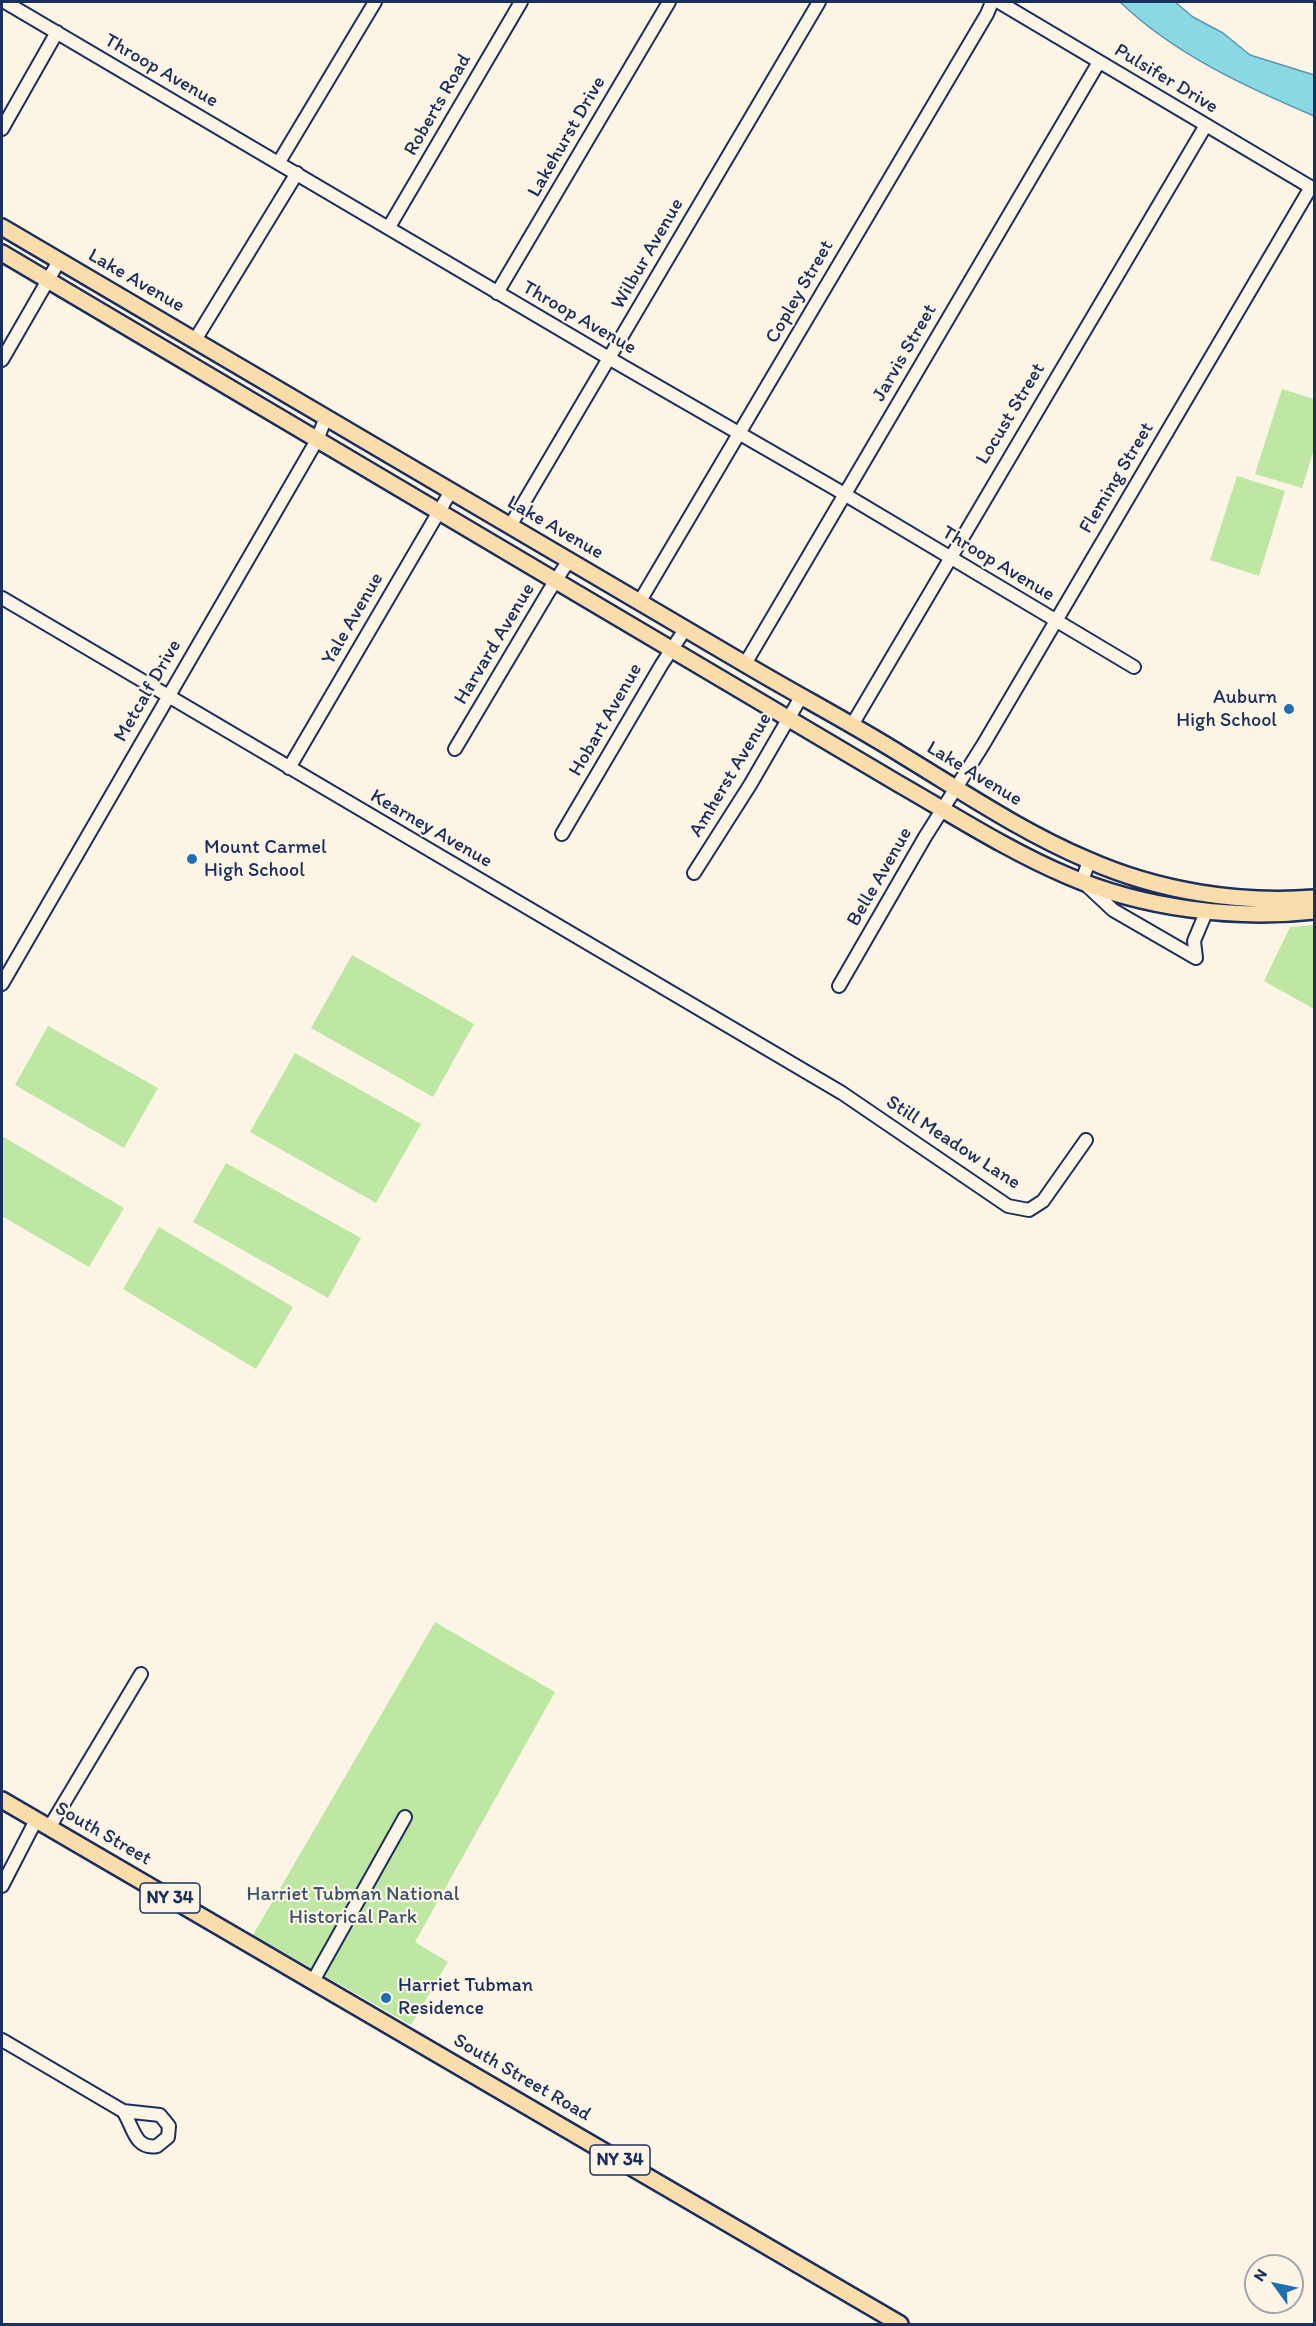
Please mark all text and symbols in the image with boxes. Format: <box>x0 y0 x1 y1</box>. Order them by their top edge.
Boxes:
street label: Throop Avenue <box>100 29 222 113</box>
street label: Pulsifer Drive <box>1110 39 1222 119</box>
street label: Roberts Road <box>399 50 477 160</box>
street label: Lakehurst Drive <box>523 72 611 202</box>
street label: Wilbur Avenue <box>607 194 689 314</box>
street label: Copley Street <box>761 236 839 348</box>
street label: Lake Avenue <box>83 244 189 318</box>
street label: Throop Avenue <box>518 276 640 360</box>
street label: Jarvis Street <box>867 300 943 406</box>
street label: Locust Street <box>971 359 1051 469</box>
street label: Fleming Street <box>1074 418 1160 538</box>
street label: Lake Avenue <box>502 491 608 565</box>
street label: Throop Avenue <box>937 521 1059 607</box>
street label: Yale Avenue <box>317 569 389 669</box>
street label: Harvard Avenue <box>449 579 541 709</box>
street label: Metcalf Drive <box>109 635 187 747</box>
street label: Hobart Avenue <box>564 659 648 781</box>
place label: Auburn High School <box>1176 686 1277 733</box>
marker: Auburn High School <box>1282 702 1296 716</box>
street label: Amherst Avenue <box>684 709 778 841</box>
street label: Lake Avenue <box>922 736 1026 812</box>
street label: Kearney Avenue <box>366 784 496 874</box>
street label: Belle Avenue <box>842 823 918 931</box>
place label: Mount Carmel High School <box>204 836 327 883</box>
marker: Mount Carmel High School <box>185 852 199 866</box>
street label: Still Meadow Lane <box>881 1091 1025 1195</box>
street label: South Street <box>50 1797 156 1871</box>
road number: NY 34 <box>140 1883 200 1913</box>
park label: Harriet Tubman National Historical Park <box>247 1883 459 1930</box>
place label: Harriet Tubman Residence <box>398 1974 533 2021</box>
marker: Harriet Tubman Residence <box>379 1991 393 2005</box>
street label: South Street Road <box>449 2029 595 2127</box>
road number: NY 34 <box>590 2145 650 2175</box>
north arrow <box>1244 2254 1304 2314</box>
text: N <box>1249 2265 1271 2285</box>

